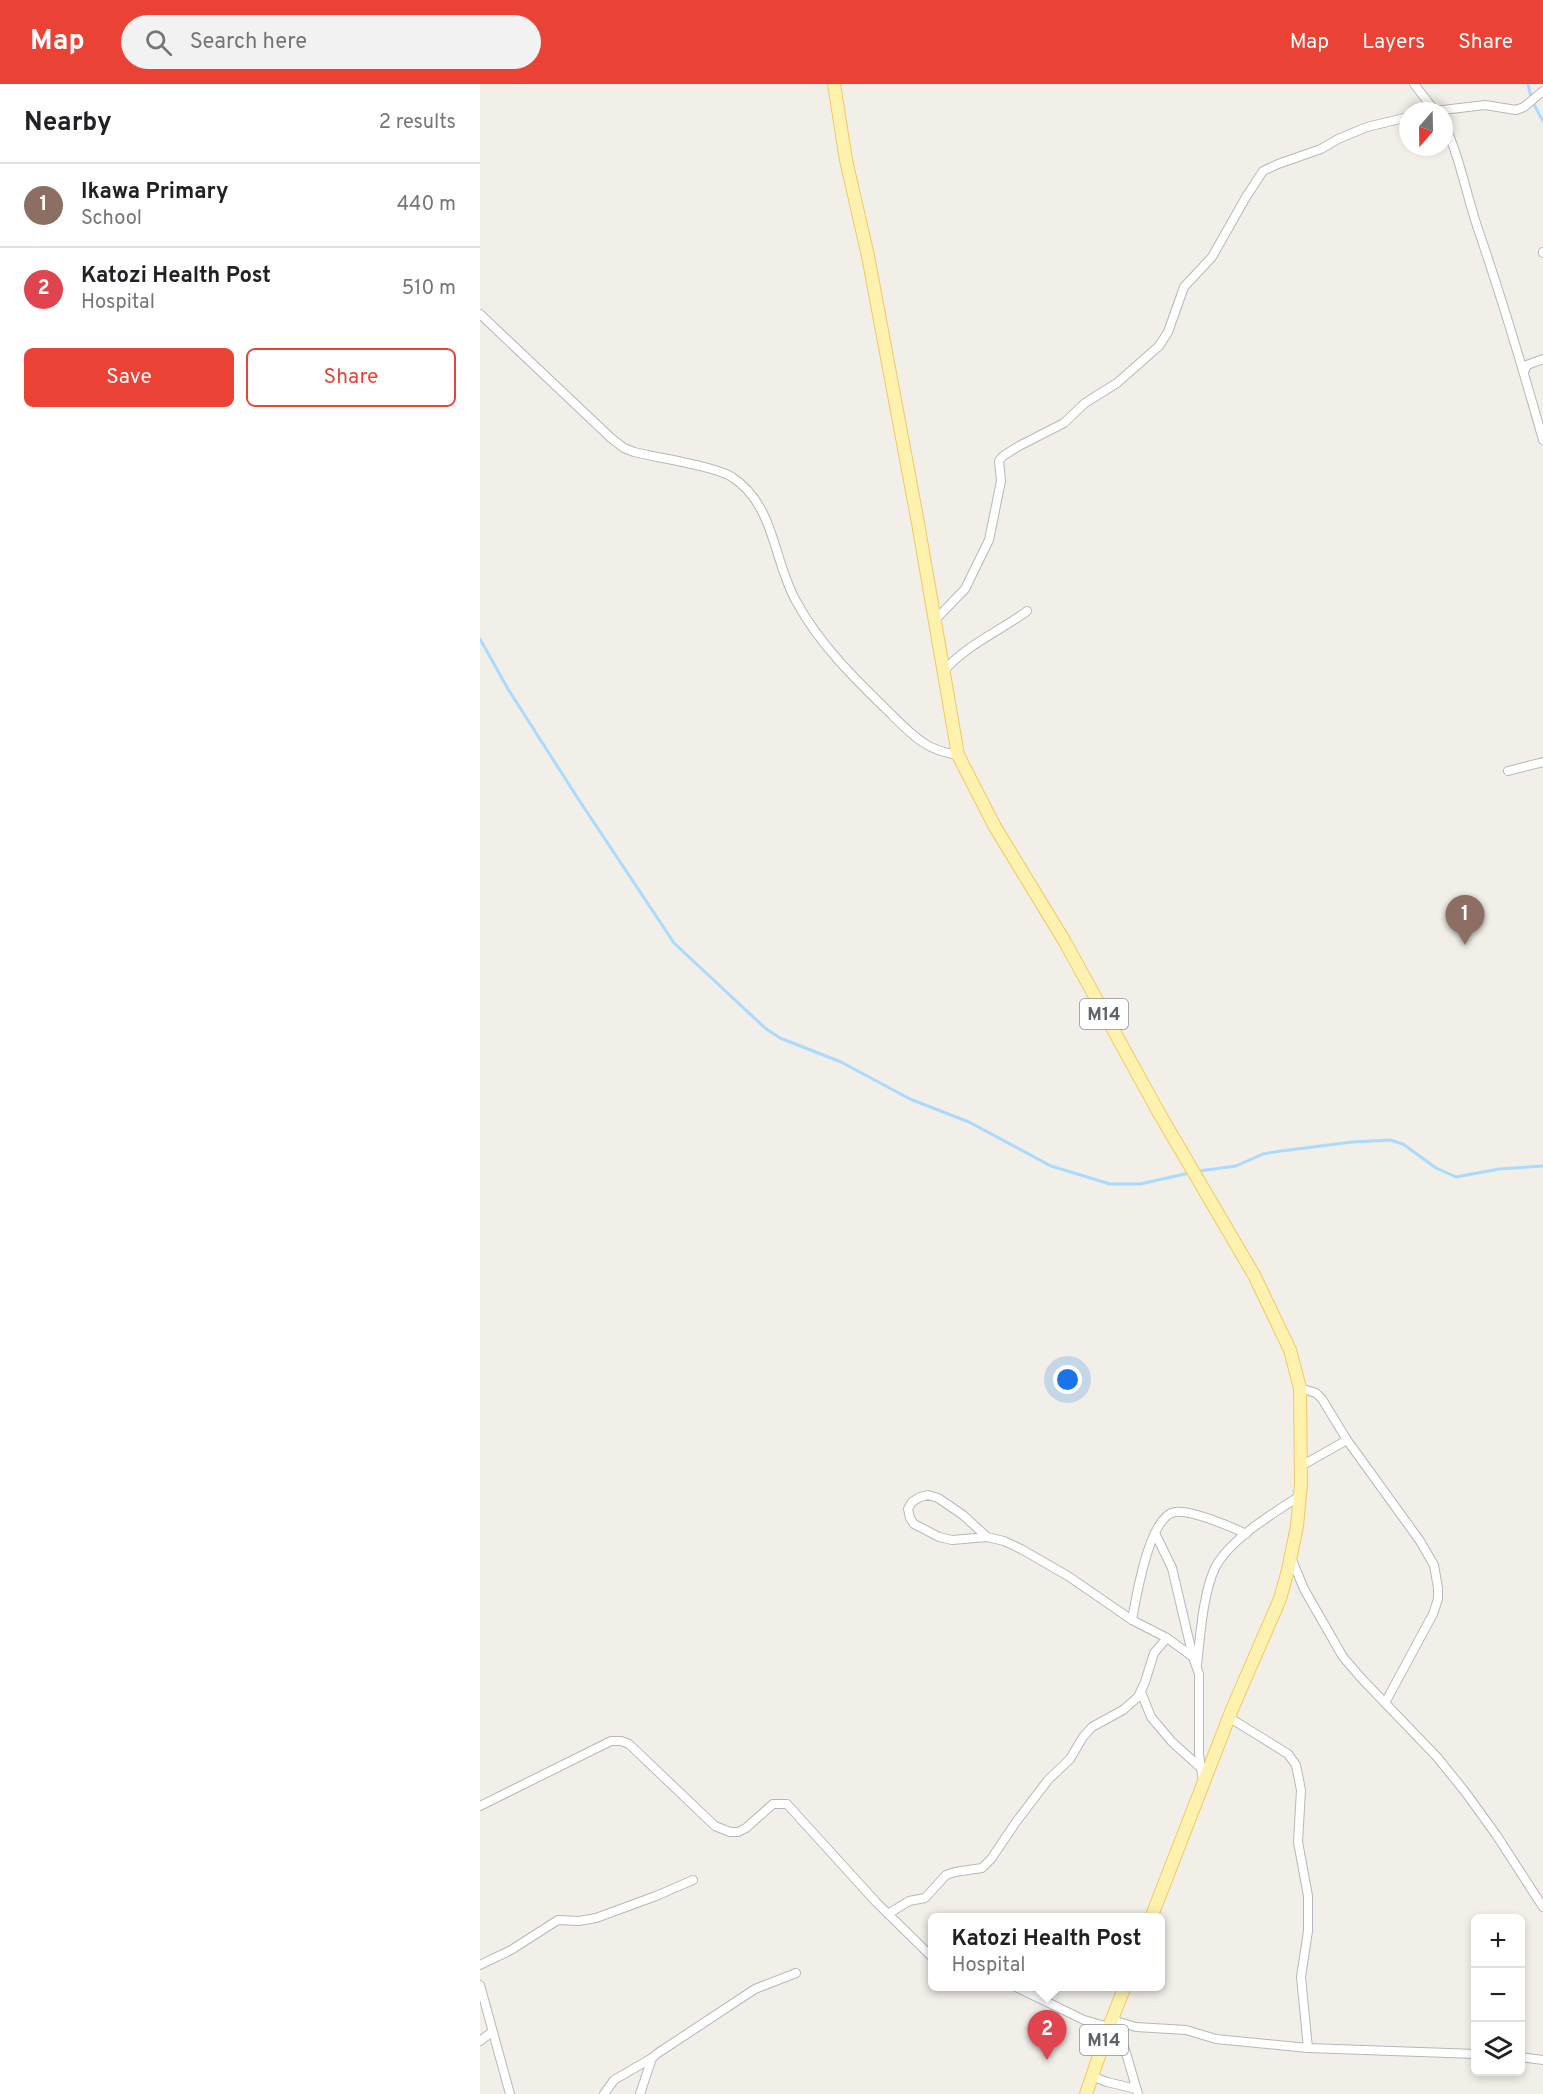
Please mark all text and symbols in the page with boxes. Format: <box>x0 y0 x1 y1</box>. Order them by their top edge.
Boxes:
search box <box>121 15 541 69</box>
text: Map <box>30 24 85 60</box>
icon: search <box>142 26 175 59</box>
text: Search here <box>190 29 307 56</box>
text: Map <box>1290 29 1329 56</box>
text: Layers <box>1362 29 1425 56</box>
text: Share <box>1458 29 1513 56</box>
north arrow <box>1399 102 1453 156</box>
text: Nearby <box>24 107 112 140</box>
text: 2 results <box>379 110 456 136</box>
text: Ikawa Primary <box>81 179 228 206</box>
text: 1 <box>40 192 48 218</box>
text: 440 m <box>397 192 456 218</box>
text: School <box>81 206 142 232</box>
text: Katozi Health Post <box>81 263 271 290</box>
text: 2 <box>37 276 50 302</box>
text: 510 m <box>402 276 456 302</box>
text: Hospital <box>81 290 155 316</box>
button: Save <box>24 348 234 407</box>
button: Share <box>246 348 456 407</box>
pin: 1 <box>1446 896 1484 945</box>
road number: M14 <box>1080 999 1128 1029</box>
your location <box>1053 1365 1082 1394</box>
popup <box>928 1913 1165 1991</box>
map controls <box>1471 1914 1525 2076</box>
button: + <box>1471 1914 1525 1968</box>
text: Katozi Health Post <box>952 1926 1141 1953</box>
text: Hospital <box>952 1953 1025 1979</box>
button: − <box>1471 1968 1525 2022</box>
pin: 2 <box>1028 2010 1066 2060</box>
button: layers <box>1471 2022 1525 2076</box>
road number: M14 <box>1080 2025 1128 2055</box>

